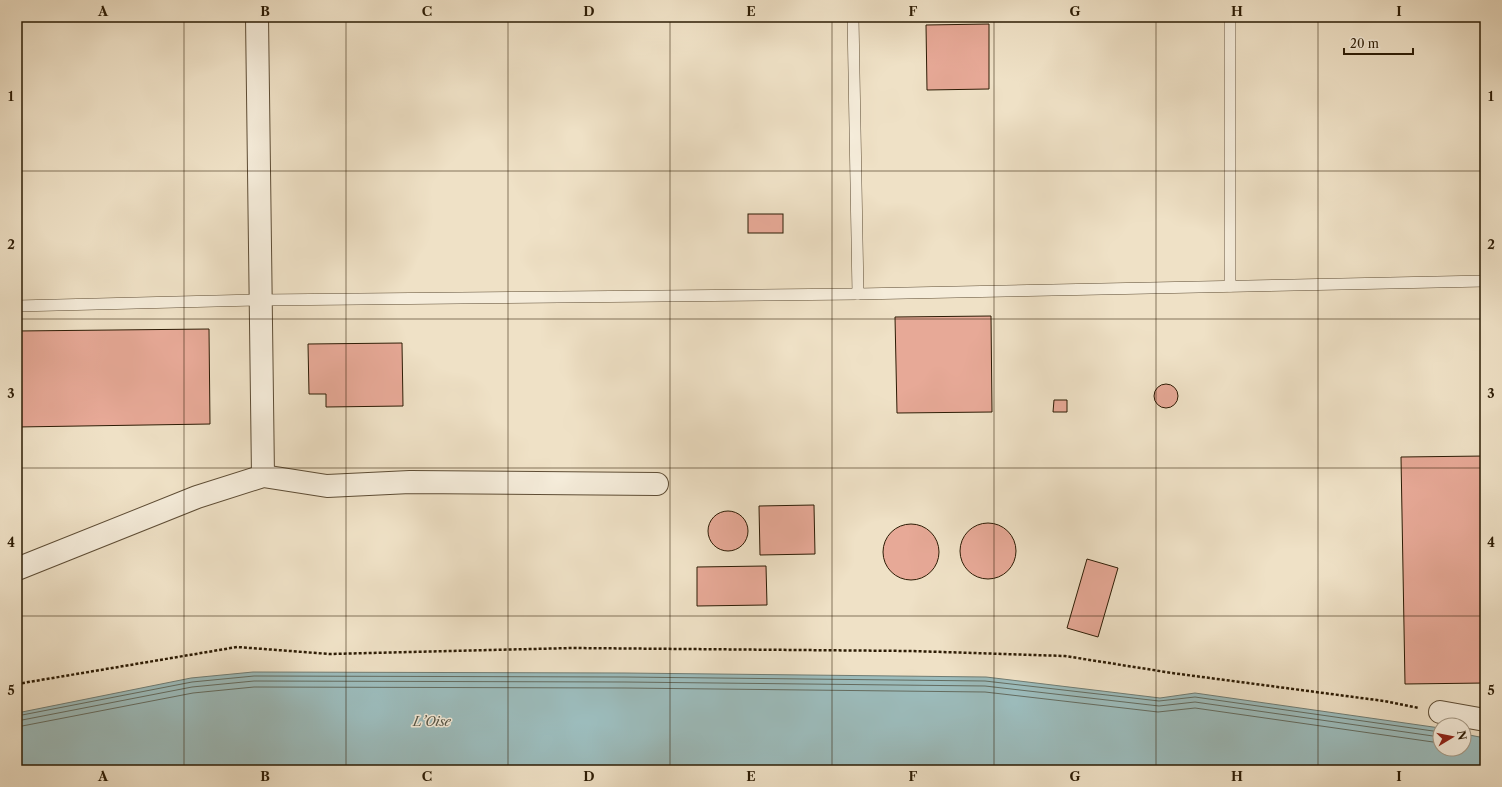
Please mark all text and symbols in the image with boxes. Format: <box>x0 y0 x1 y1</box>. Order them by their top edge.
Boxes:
text: A <box>97 3 109 19</box>
text: B <box>260 3 270 19</box>
text: C <box>422 3 432 19</box>
text: D <box>583 3 595 19</box>
text: E <box>746 3 756 19</box>
text: F <box>909 3 918 19</box>
text: G <box>1069 3 1081 19</box>
text: H <box>1231 3 1243 19</box>
text: I <box>1396 3 1402 19</box>
scale bar <box>1344 30 1413 56</box>
text: 20 m <box>1350 36 1379 51</box>
text: 1 <box>8 88 14 104</box>
text: 1 <box>1488 88 1494 104</box>
text: 2 <box>7 236 15 252</box>
text: 2 <box>1487 236 1495 252</box>
text: 3 <box>7 385 15 401</box>
text: 3 <box>1487 385 1495 401</box>
text: 4 <box>7 534 15 550</box>
text: 4 <box>1487 534 1495 550</box>
text: 5 <box>7 682 15 698</box>
text: 5 <box>1487 682 1495 698</box>
water label: L’Oise <box>412 713 452 729</box>
north arrow <box>1432 717 1472 757</box>
text: N <box>1454 729 1470 742</box>
text: A <box>97 768 109 784</box>
text: B <box>260 768 270 784</box>
text: C <box>422 768 432 784</box>
text: D <box>583 768 595 784</box>
text: E <box>746 768 756 784</box>
text: F <box>909 768 918 784</box>
text: G <box>1069 768 1081 784</box>
text: H <box>1231 768 1243 784</box>
text: I <box>1396 768 1402 784</box>

